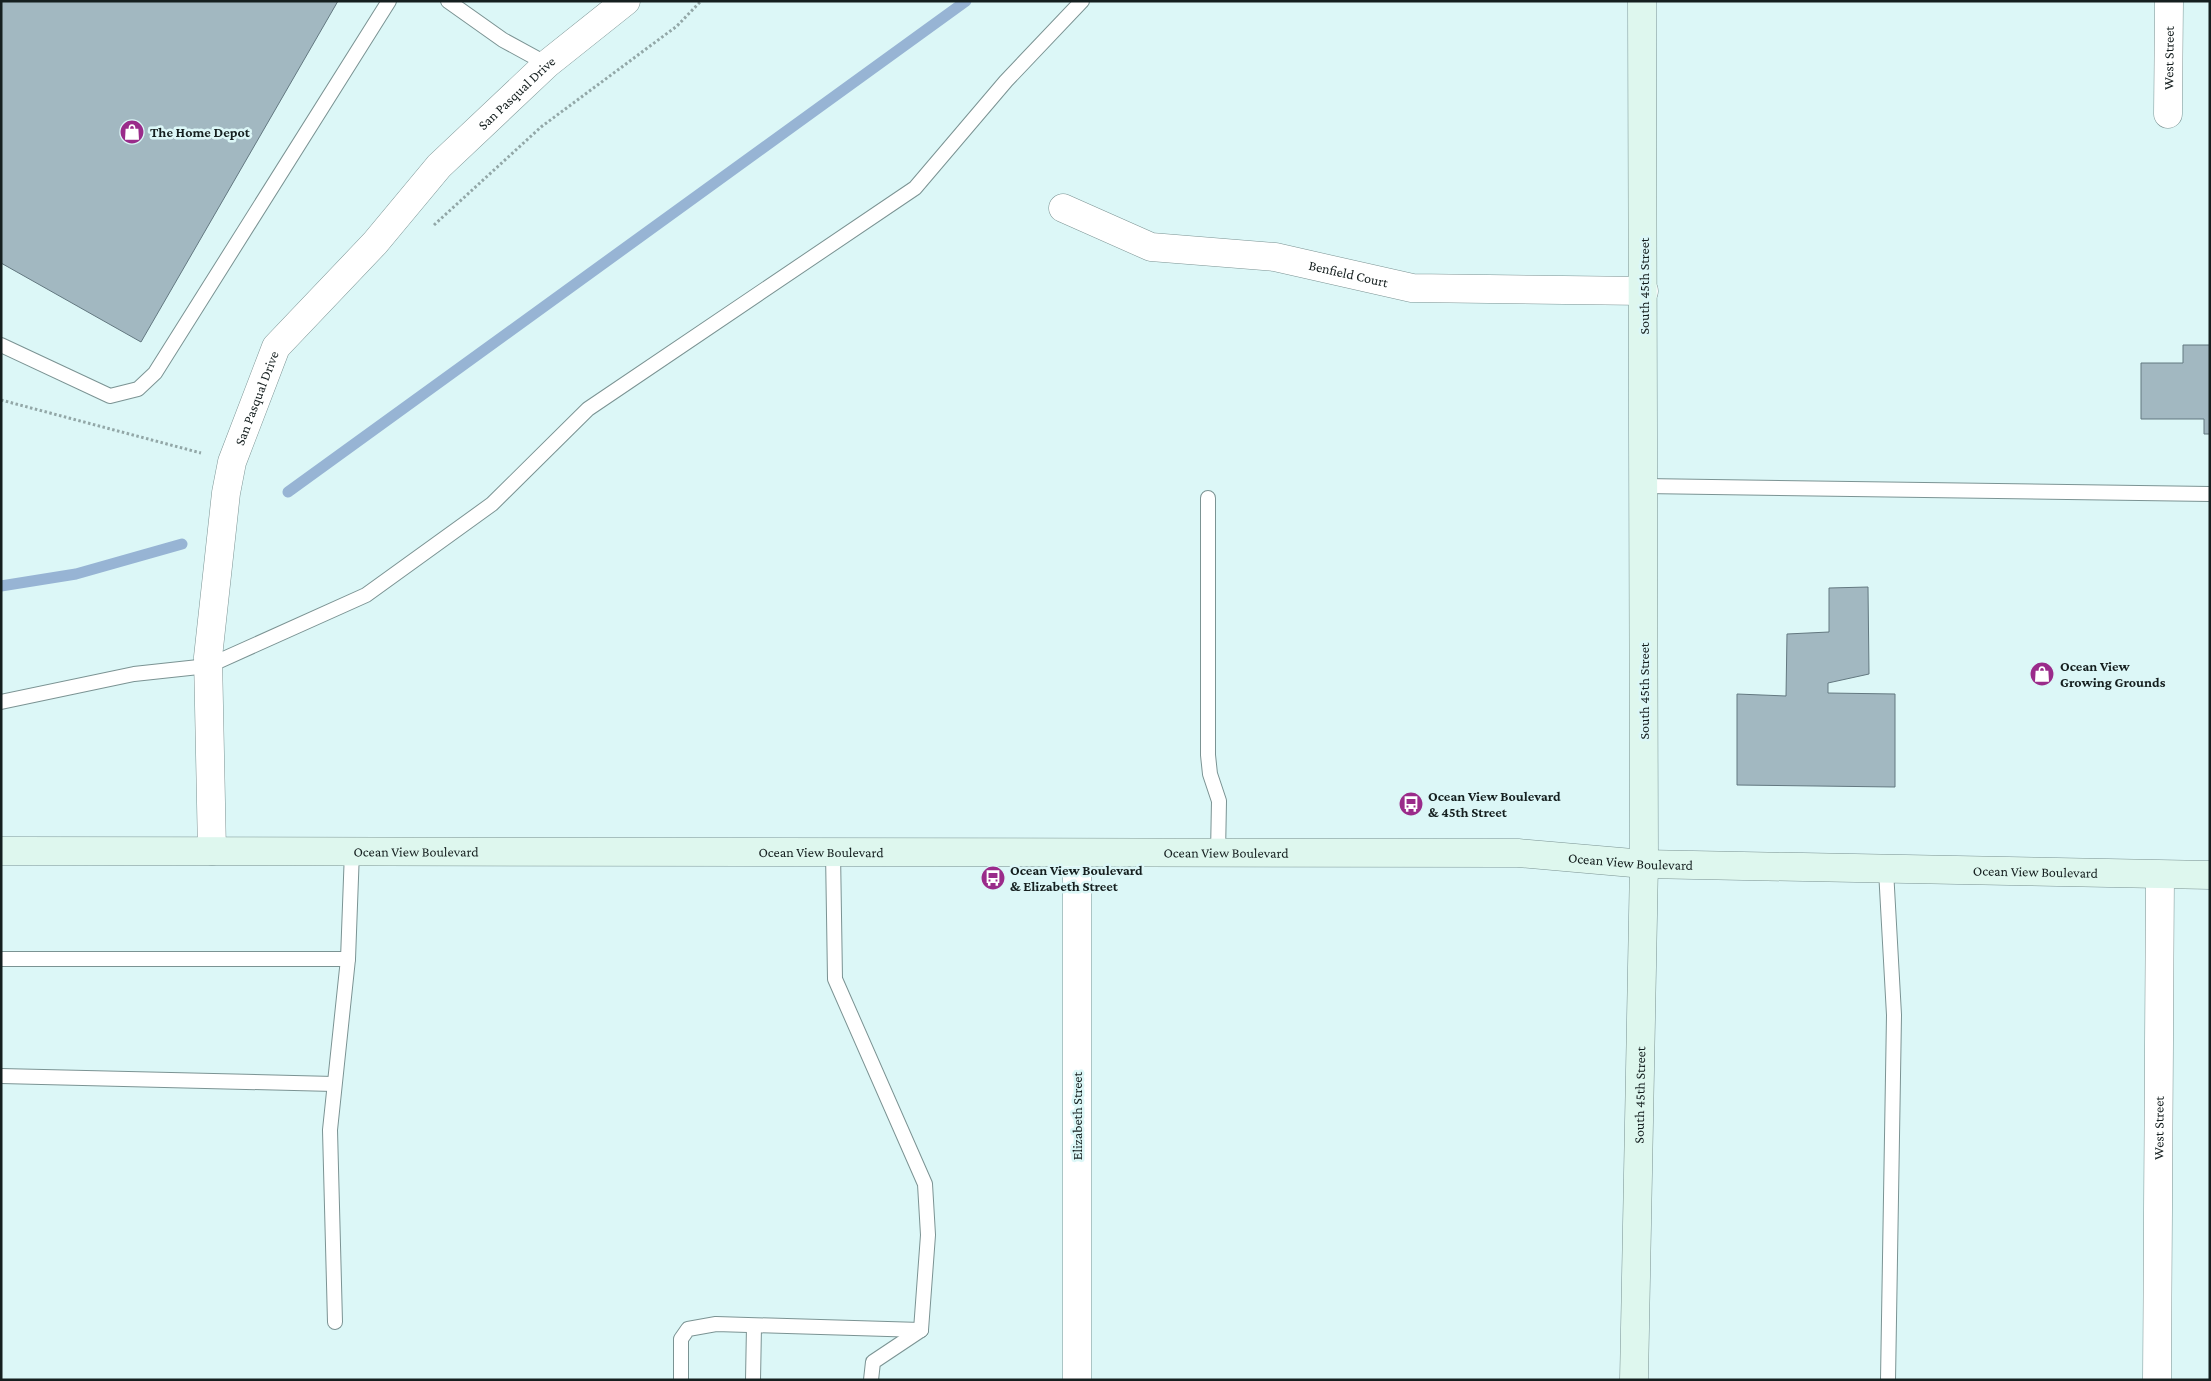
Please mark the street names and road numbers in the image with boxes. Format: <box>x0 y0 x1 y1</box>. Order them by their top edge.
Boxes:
street label: West Street <box>2160 26 2177 90</box>
street label: San Pasqual Drive <box>475 53 558 133</box>
street label: South 45th Street <box>1636 237 1652 334</box>
street label: Benfield Court <box>1307 257 1390 290</box>
street label: San Pasqual Drive <box>231 349 282 448</box>
street label: South 45th Street <box>1636 642 1652 739</box>
street label: Ocean View Boulevard <box>353 843 479 860</box>
street label: Ocean View Boulevard <box>758 844 884 860</box>
street label: Ocean View Boulevard <box>1163 845 1289 861</box>
street label: Ocean View Boulevard <box>1568 849 1694 873</box>
street label: Ocean View Boulevard <box>1973 862 2099 881</box>
street label: South 45th Street <box>1631 1046 1648 1144</box>
street label: Elizabeth Street <box>1069 1071 1085 1160</box>
street label: West Street <box>2150 1096 2167 1160</box>

